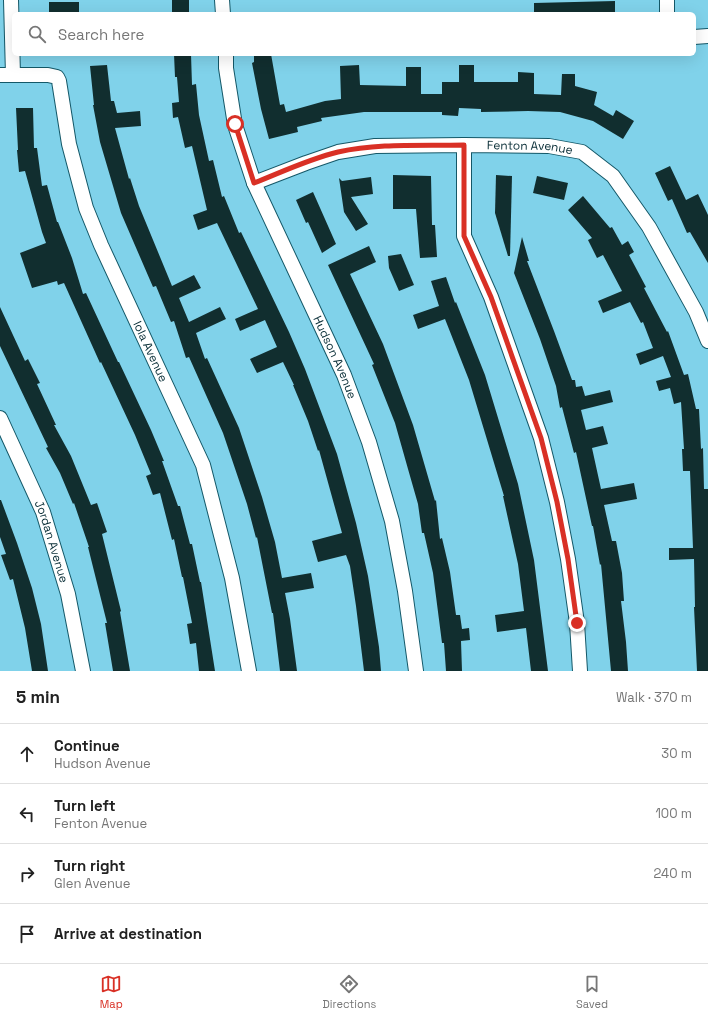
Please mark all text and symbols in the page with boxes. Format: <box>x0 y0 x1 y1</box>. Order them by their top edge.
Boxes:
search box <box>12 12 696 56</box>
icon: search <box>26 23 48 45</box>
text: Search here <box>58 25 144 44</box>
route start <box>226 115 244 133</box>
street label: Fenton Avenue <box>487 137 574 158</box>
street label: Hudson Avenue <box>309 313 360 401</box>
street label: Iola Avenue <box>129 318 171 385</box>
street label: Jordan Avenue <box>31 497 72 585</box>
route end <box>568 614 586 632</box>
text: 5 min <box>16 686 60 708</box>
text: Walk · 370 m <box>616 689 692 706</box>
text: Continue <box>54 736 120 755</box>
icon: ahead <box>16 743 38 765</box>
text: 30 m <box>661 745 692 762</box>
text: Hudson Avenue <box>54 755 151 772</box>
text: Turn left <box>54 796 116 815</box>
icon: left <box>16 803 38 825</box>
text: 100 m <box>655 805 692 822</box>
text: Fenton Avenue <box>54 815 147 832</box>
text: Turn right <box>54 856 125 875</box>
icon: right <box>16 863 38 885</box>
text: 240 m <box>654 865 692 882</box>
text: Glen Avenue <box>54 875 131 892</box>
icon: arrive <box>16 923 38 945</box>
text: Arrive at destination <box>54 924 202 943</box>
tab: Map <box>100 973 123 1011</box>
tab: Directions <box>322 973 376 1011</box>
tab: Saved <box>576 973 608 1011</box>

